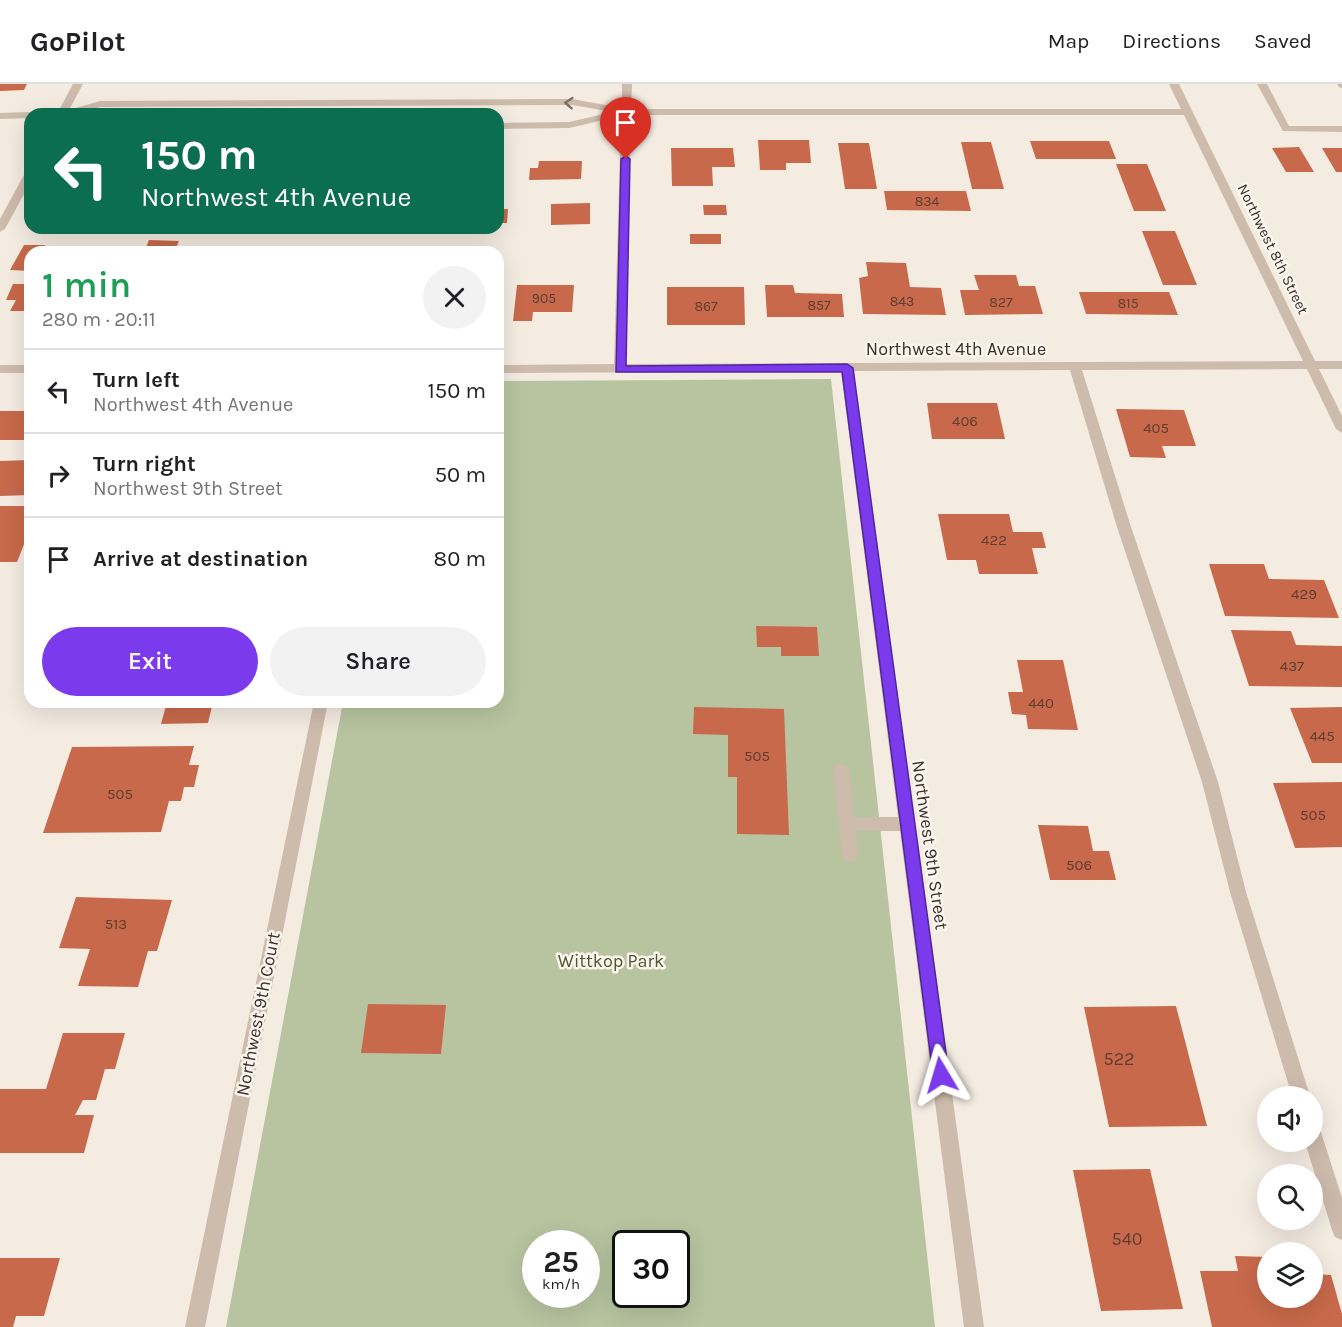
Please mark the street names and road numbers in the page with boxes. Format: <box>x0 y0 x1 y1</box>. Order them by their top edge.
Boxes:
street label: Northwest 8th Street <box>1234 181 1313 317</box>
street label: Northwest 4th Avenue <box>866 338 1046 360</box>
street label: Northwest 9th Street <box>907 759 953 931</box>
street label: Northwest 9th Court <box>231 930 285 1098</box>

